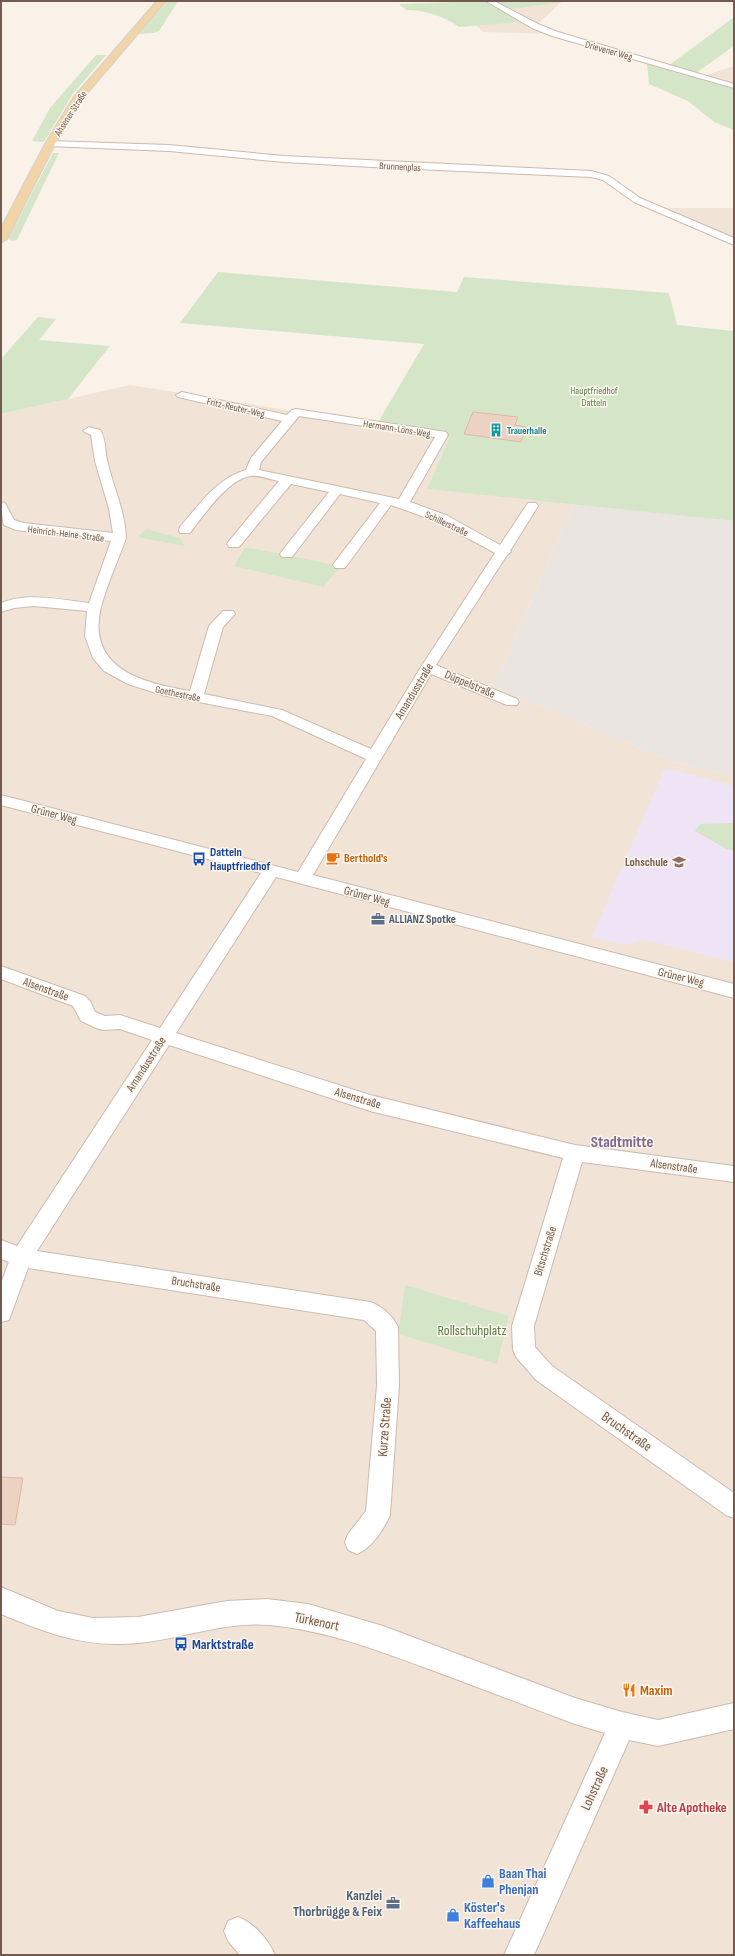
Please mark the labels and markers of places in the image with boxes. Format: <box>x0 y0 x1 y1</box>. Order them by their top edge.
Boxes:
building icon: Trauerhalle <box>488 422 504 438</box>
place label: Trauerhalle <box>507 425 546 437</box>
place label: Datteln Hauptfriedhof <box>210 845 271 874</box>
cafe icon: Berthold's <box>325 850 341 866</box>
bus stop icon: Datteln Hauptfriedhof <box>191 851 207 867</box>
place label: Berthold's <box>344 851 388 866</box>
school or university icon: Lohschule <box>671 854 687 870</box>
place label: Lohschule <box>625 855 668 870</box>
office icon: ALLIANZ Spotke <box>370 911 386 927</box>
place label: ALLIANZ Spotke <box>388 912 456 927</box>
bus stop icon: Marktstraße <box>173 1636 189 1652</box>
place label: Marktstraße <box>192 1636 254 1653</box>
restaurant icon: Maxim <box>621 1682 637 1698</box>
place label: Maxim <box>640 1682 673 1699</box>
pharmacy icon: Alte Apotheke <box>638 1799 654 1815</box>
place label: Alte Apotheke <box>656 1799 727 1816</box>
place label: Baan Thai Phenjan <box>499 1865 547 1898</box>
shop icon: Baan Thai Phenjan <box>480 1873 496 1889</box>
place label: Kanzlei Thorbrügge & Feix <box>293 1887 382 1920</box>
office icon: Kanzlei Thorbrügge & Feix <box>385 1895 401 1911</box>
place label: Köster's Kaffeehaus <box>464 1899 520 1932</box>
shop icon: Köster's Kaffeehaus <box>445 1907 461 1923</box>

